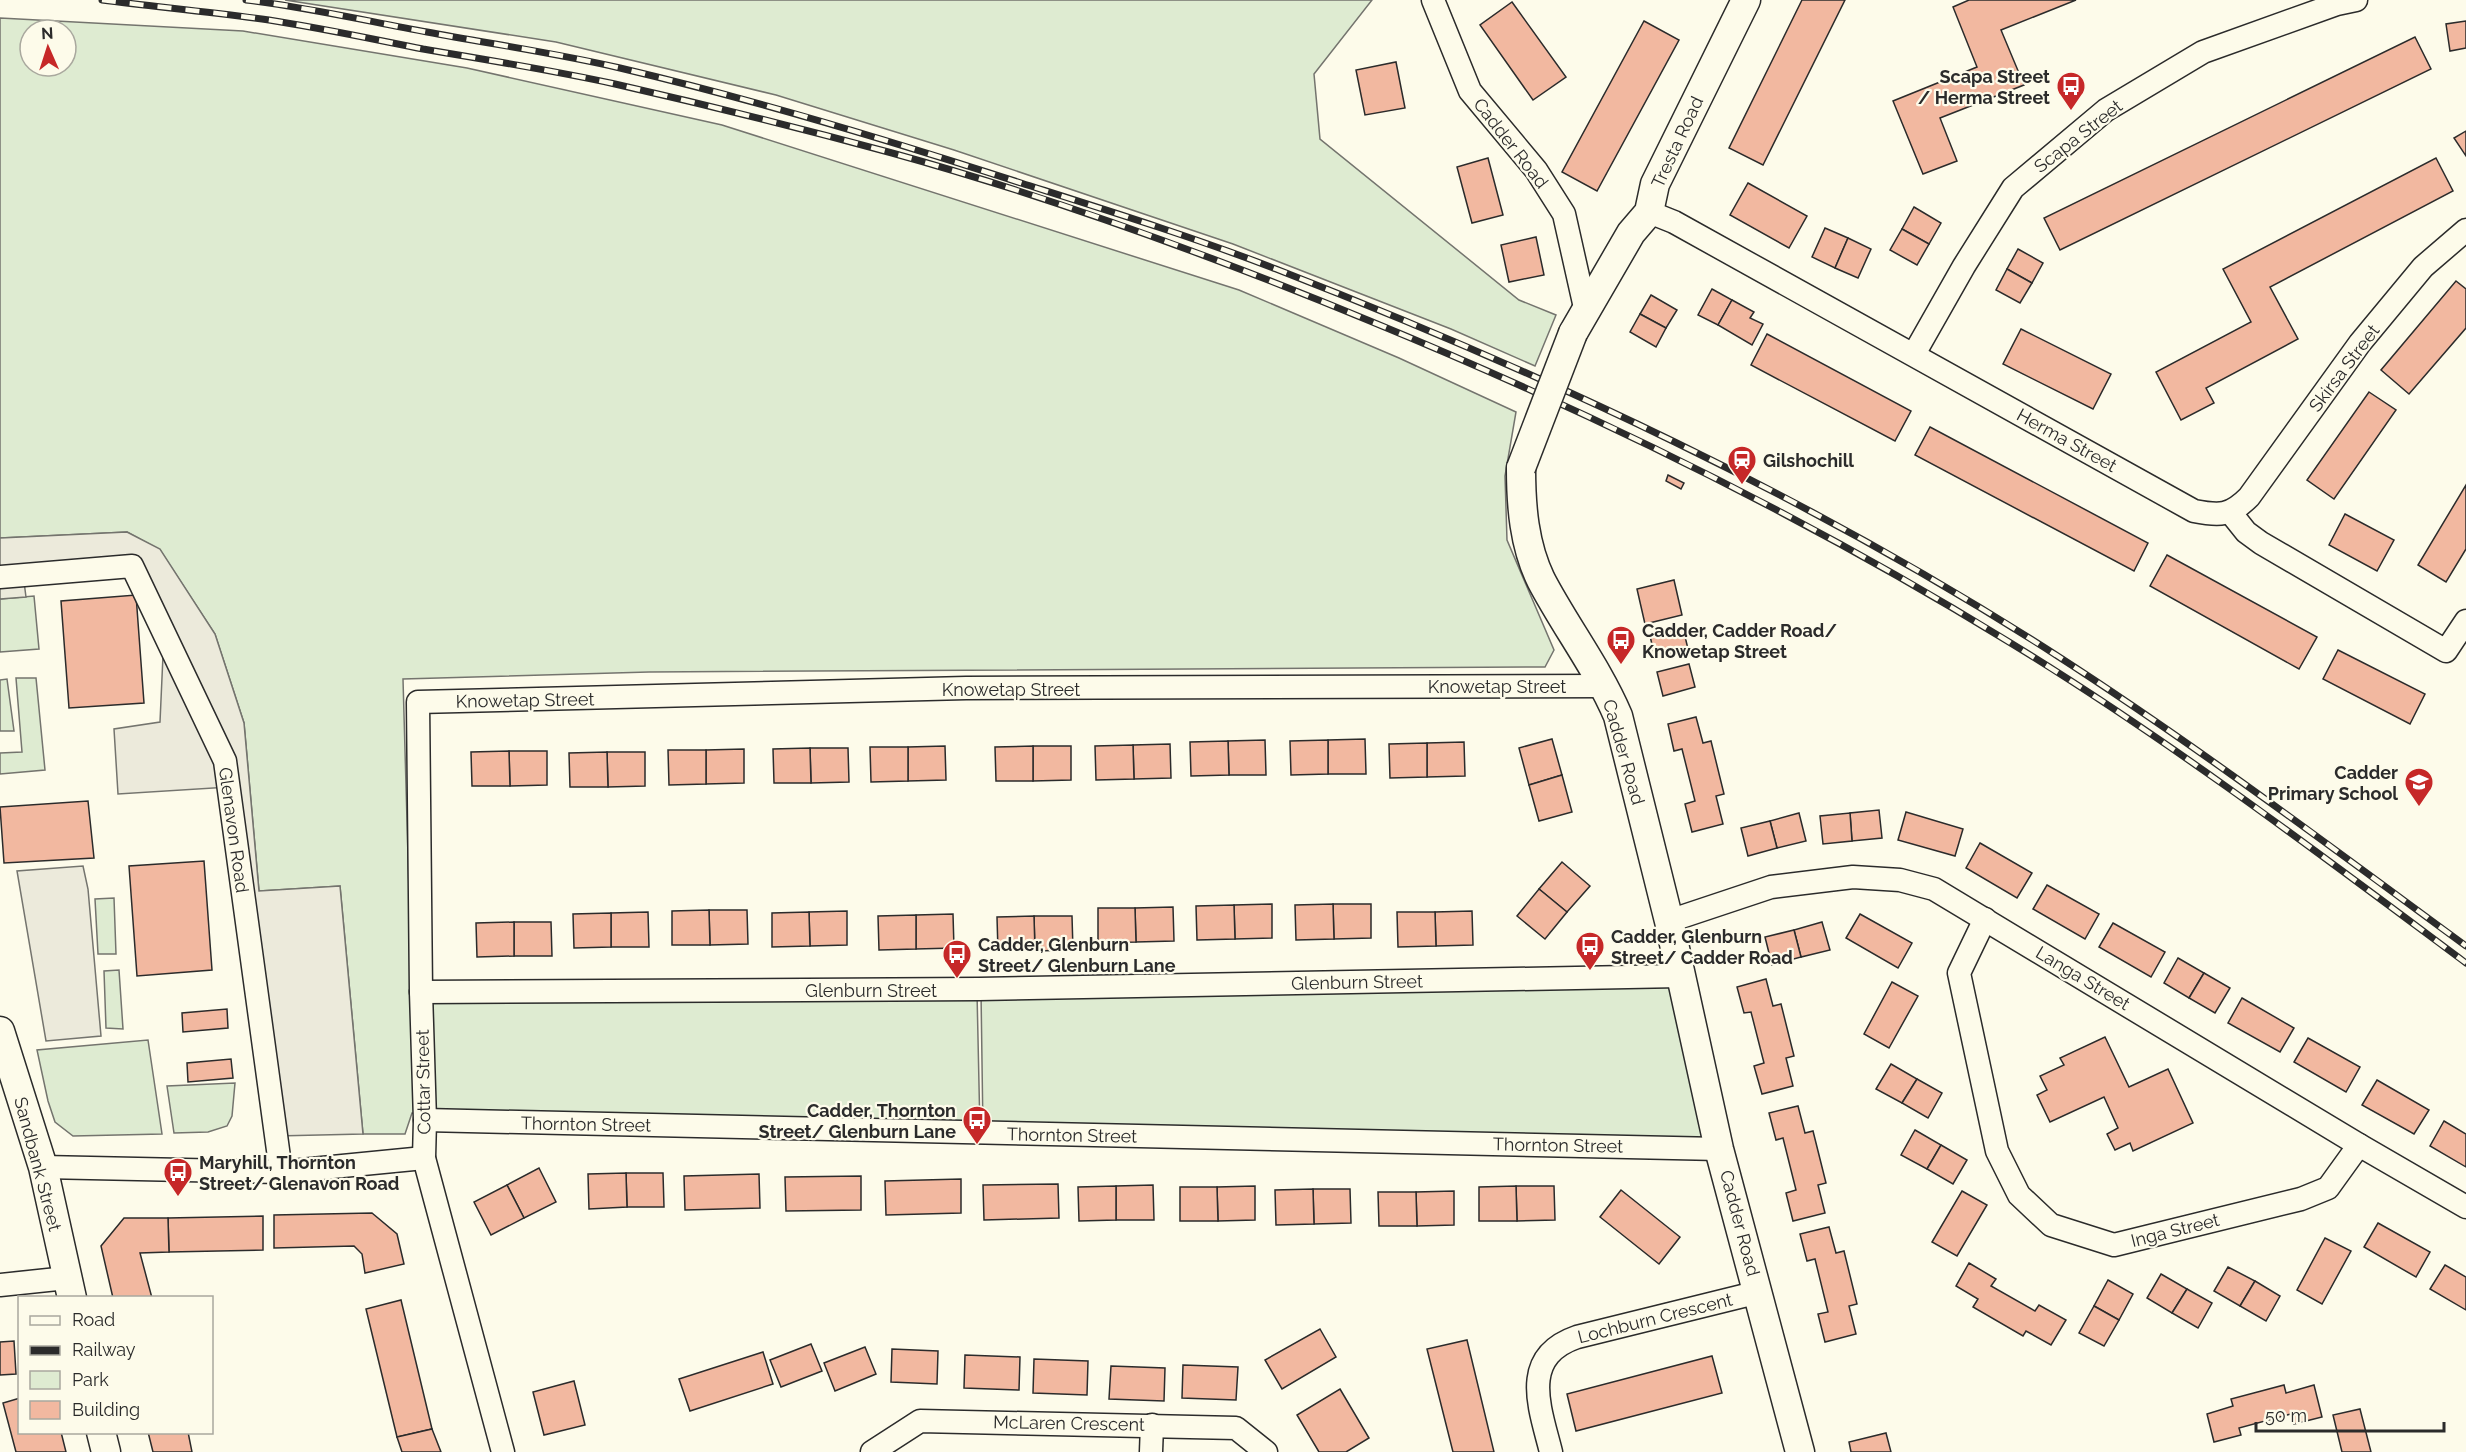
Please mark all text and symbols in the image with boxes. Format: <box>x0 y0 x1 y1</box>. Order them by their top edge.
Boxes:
north arrow <box>18 18 78 78</box>
text: N <box>41 24 54 43</box>
place label: Scapa Street / Herma Street <box>1918 66 2050 108</box>
bus stop icon: Scapa Street / Herma Street <box>2055 70 2087 112</box>
street label: Tresta Road <box>1647 93 1707 191</box>
street label: Cadder Road <box>1469 94 1553 192</box>
street label: Scapa Street <box>2030 95 2126 177</box>
street label: Skirsa Street <box>2304 320 2384 416</box>
street label: Herma Street <box>2013 404 2121 476</box>
station icon: Gilshochill <box>1726 444 1758 486</box>
place label: Gilshochill <box>1763 450 1854 471</box>
place label: Cadder, Cadder Road/ Knowetap Street <box>1642 620 1837 662</box>
bus stop icon: Cadder, Cadder Road/ Knowetap Street <box>1605 624 1637 666</box>
street label: Knowetap Street <box>1428 676 1566 697</box>
street label: Knowetap Street <box>942 679 1080 700</box>
street label: Knowetap Street <box>455 688 595 712</box>
street label: Cadder Road <box>1599 697 1649 807</box>
place label: Cadder Primary School <box>2268 762 2398 804</box>
street label: Glenavon Road <box>215 766 253 894</box>
school or university icon: Cadder Primary School <box>2403 766 2435 808</box>
place label: Cadder, Glenburn Street/ Cadder Road <box>1611 926 1793 968</box>
bus stop icon: Cadder, Glenburn Street/ Cadder Road <box>1574 930 1606 972</box>
place label: Cadder, Glenburn Street/ Glenburn Lane <box>978 934 1176 976</box>
bus stop icon: Cadder, Glenburn Street/ Glenburn Lane <box>941 938 973 980</box>
street label: Langa Street <box>2032 942 2134 1014</box>
street label: Glenburn Street <box>1291 970 1423 994</box>
street label: Glenburn Street <box>805 980 937 1001</box>
street label: Cottar Street <box>412 1029 434 1135</box>
street label: Sandbank Street <box>10 1095 66 1233</box>
place label: Cadder, Thornton Street/ Glenburn Lane <box>759 1100 956 1142</box>
bus stop icon: Cadder, Thornton Street/ Glenburn Lane <box>961 1104 993 1146</box>
street label: Thornton Street <box>521 1112 651 1136</box>
street label: Thornton Street <box>1007 1123 1137 1147</box>
street label: Thornton Street <box>1493 1133 1623 1157</box>
place label: Maryhill, Thornton Street/ Glenavon Road <box>199 1152 399 1194</box>
bus stop icon: Maryhill, Thornton Street/ Glenavon Road <box>162 1156 194 1198</box>
street label: Cadder Road <box>1716 1168 1764 1278</box>
street label: Inga Street <box>2129 1209 2221 1251</box>
street label: Lochburn Crescent <box>1575 1289 1735 1347</box>
legend <box>18 1296 213 1434</box>
text: Road <box>72 1309 115 1330</box>
text: Railway <box>72 1339 136 1360</box>
text: Park <box>72 1369 109 1390</box>
scale bar <box>2256 1395 2444 1433</box>
text: Building <box>72 1399 140 1420</box>
text: 50 m <box>2265 1405 2307 1426</box>
street label: McLaren Crescent <box>993 1411 1145 1435</box>

